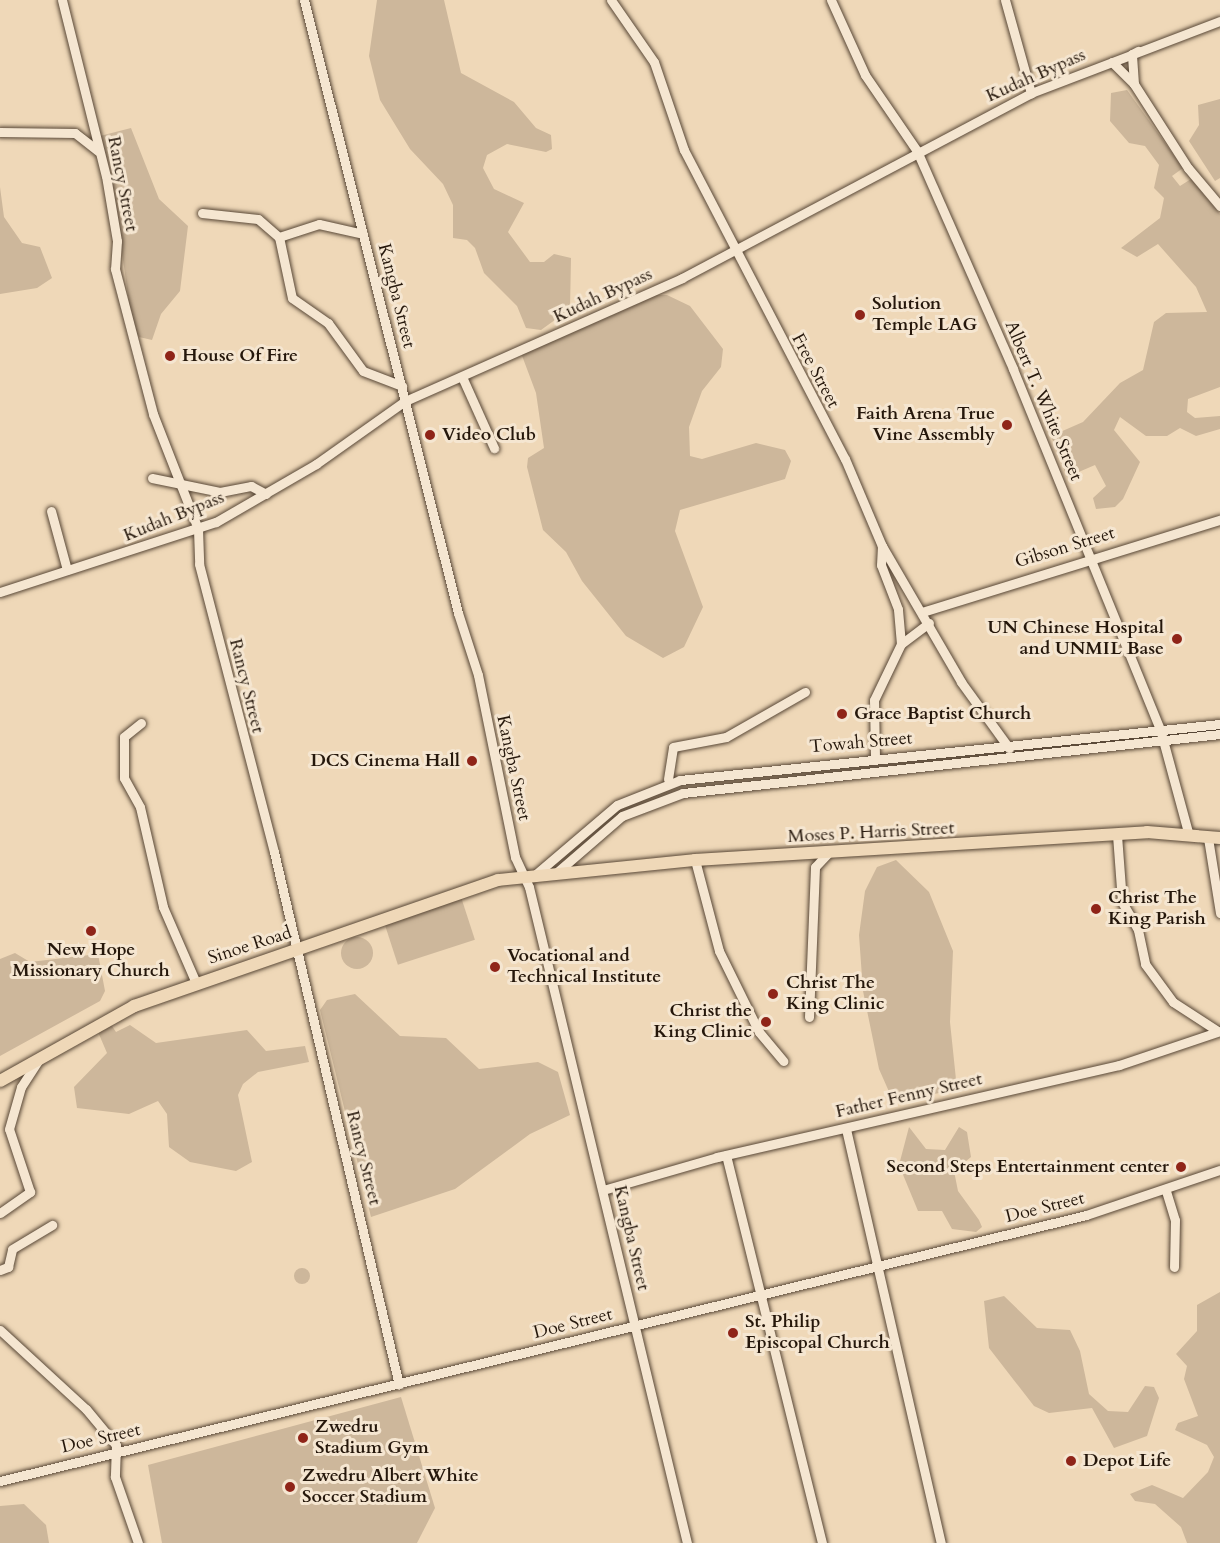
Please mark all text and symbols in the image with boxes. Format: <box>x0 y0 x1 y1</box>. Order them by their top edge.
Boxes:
street label: Kudah Bypass <box>983 44 1089 108</box>
street label: Rancy Street <box>102 135 142 233</box>
street label: Kangba Street <box>373 241 419 351</box>
street label: Kudah Bypass <box>550 264 656 328</box>
place label: Solution Temple LAG <box>872 294 977 336</box>
marker: Solution Temple LAG <box>853 308 867 322</box>
street label: Albert T. White Street <box>1000 318 1086 484</box>
street label: Free Street <box>786 330 844 412</box>
place label: House Of Fire <box>182 345 298 367</box>
marker: House Of Fire <box>163 349 177 363</box>
place label: Faith Arena True Vine Assembly <box>856 404 995 446</box>
marker: Faith Arena True Vine Assembly <box>1000 418 1014 432</box>
place label: Video Club <box>442 424 536 446</box>
marker: Video Club <box>423 428 437 442</box>
street label: Kudah Bypass <box>121 487 227 547</box>
street label: Gibson Street <box>1013 523 1117 573</box>
place label: UN Chinese Hospital and UNMIL Base <box>988 618 1164 660</box>
marker: UN Chinese Hospital and UNMIL Base <box>1168 630 1186 648</box>
street label: Rancy Street <box>224 637 268 735</box>
place label: Grace Baptist Church <box>854 703 1031 725</box>
marker: Grace Baptist Church <box>835 707 849 721</box>
street label: Kangba Street <box>491 713 535 823</box>
street label: Towah Street <box>809 728 913 758</box>
place label: DCS Cinema Hall <box>310 750 460 772</box>
marker: DCS Cinema Hall <box>465 754 479 768</box>
street label: Moses P. Harris Street <box>787 818 955 848</box>
place label: Christ The King Parish <box>1108 888 1206 930</box>
marker: Christ The King Parish <box>1089 902 1103 916</box>
street label: Sinoe Road <box>205 922 295 970</box>
marker: New Hope Missionary Church <box>84 924 98 938</box>
place label: New Hope Missionary Church <box>12 940 170 982</box>
place label: Vocational and Technical Institute <box>507 946 661 988</box>
marker: Vocational and Technical Institute <box>488 960 502 974</box>
place label: Christ The King Clinic <box>786 973 884 1016</box>
marker: Christ The King Clinic <box>764 985 782 1003</box>
place label: Christ the King Clinic <box>654 1001 752 1044</box>
marker: Christ the King Clinic <box>757 1013 775 1031</box>
street label: Father Fenny Street <box>834 1069 984 1123</box>
street label: Rancy Street <box>341 1109 385 1207</box>
place label: Second Steps Entertainment center <box>887 1156 1169 1178</box>
marker: Second Steps Entertainment center <box>1174 1160 1188 1174</box>
street label: Kangba Street <box>608 1183 654 1293</box>
street label: Doe Street <box>1003 1188 1087 1228</box>
street label: Doe Street <box>531 1304 615 1344</box>
place label: St. Philip Episcopal Church <box>745 1312 890 1354</box>
marker: St. Philip Episcopal Church <box>726 1326 740 1340</box>
place label: Zwedru Stadium Gym <box>315 1417 429 1460</box>
street label: Doe Street <box>59 1419 143 1459</box>
marker: Zwedru Stadium Gym <box>296 1431 310 1445</box>
place label: Depot Life <box>1083 1450 1171 1472</box>
marker: Depot Life <box>1064 1454 1078 1468</box>
place label: Zwedru Albert White Soccer Stadium <box>302 1466 479 1508</box>
marker: Zwedru Albert White Soccer Stadium <box>283 1480 297 1494</box>

